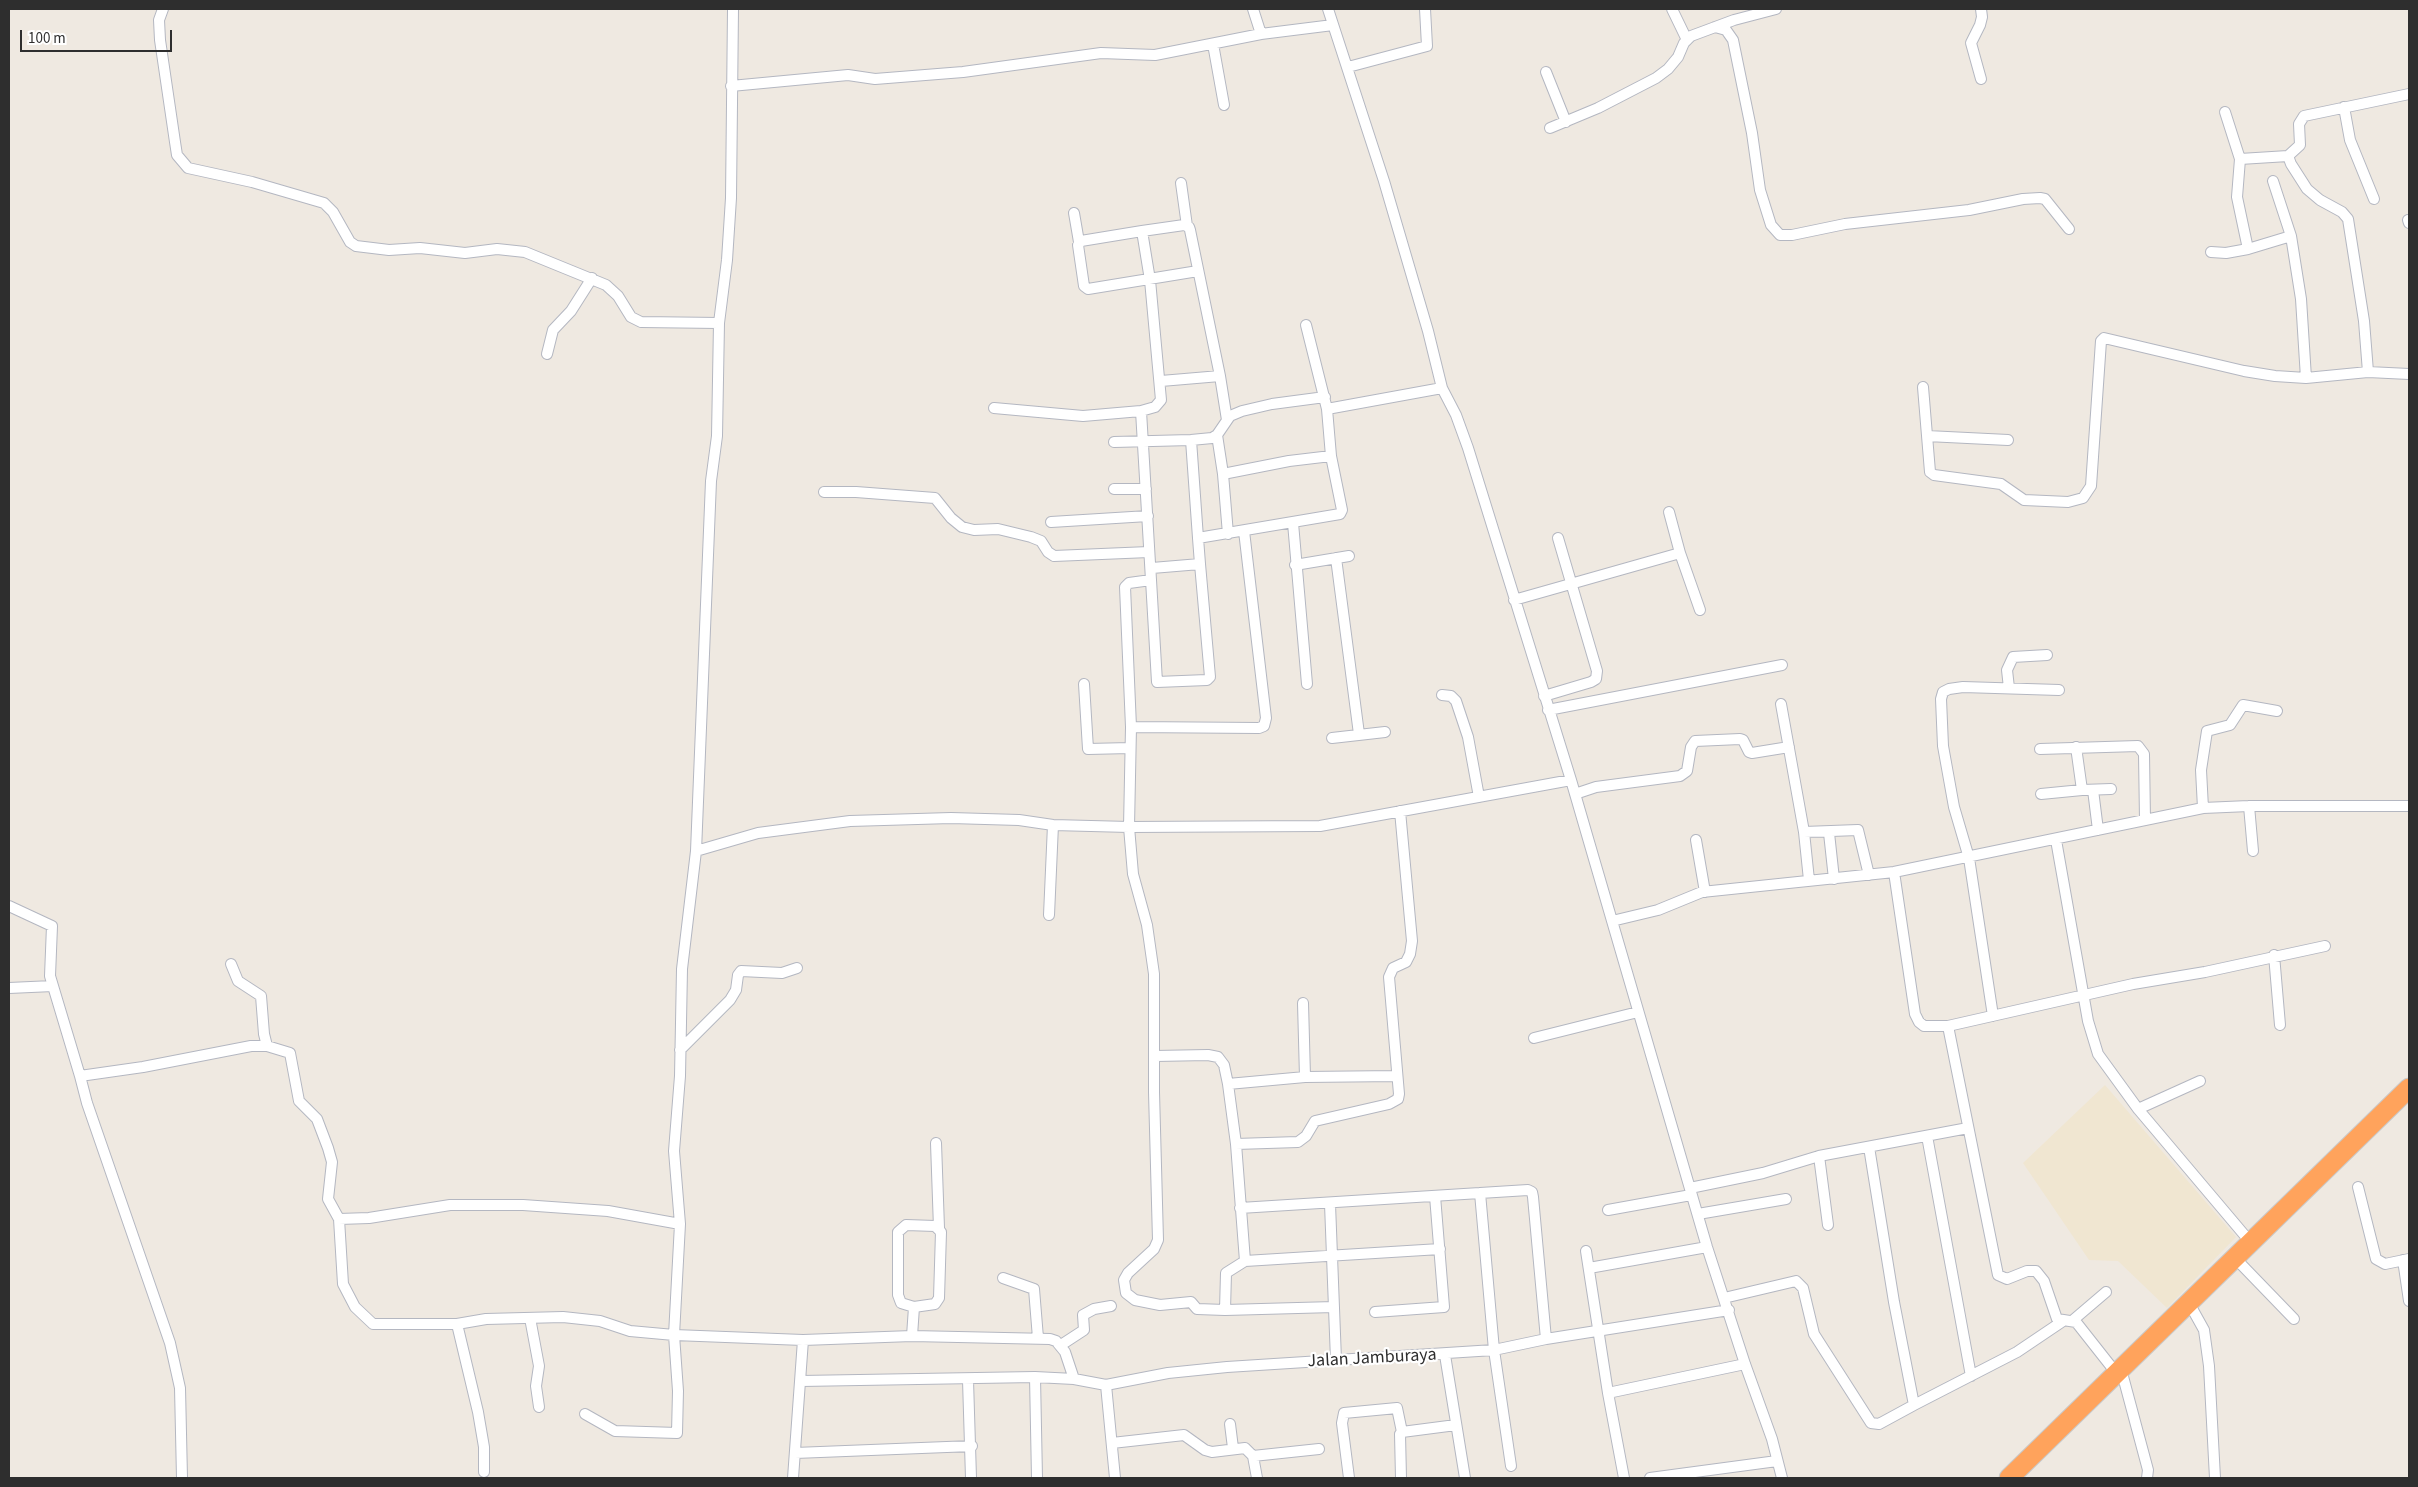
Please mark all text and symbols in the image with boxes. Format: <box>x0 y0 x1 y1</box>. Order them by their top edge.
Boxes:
scale bar <box>22 20 175 52</box>
text: 100 m <box>28 28 66 49</box>
street label: Jalan Jamburaya <box>1307 1345 1437 1373</box>

